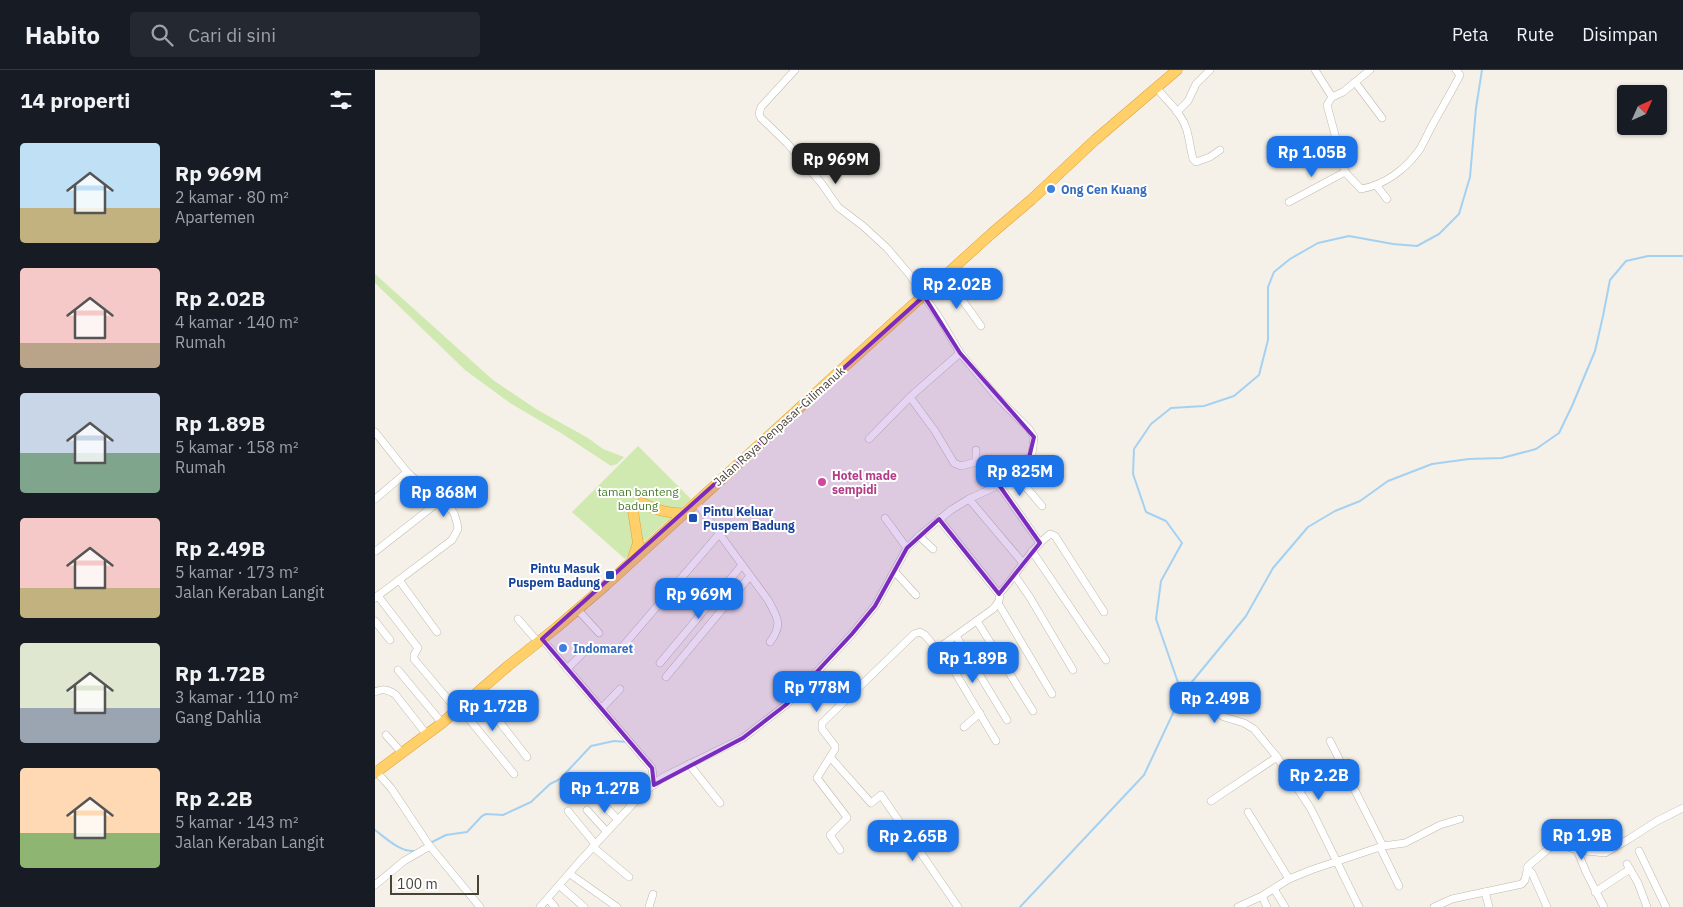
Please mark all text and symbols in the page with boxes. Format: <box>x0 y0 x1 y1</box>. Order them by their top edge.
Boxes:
search box <box>130 12 480 57</box>
text: Habito <box>25 19 100 51</box>
icon: search <box>148 21 176 49</box>
text: Cari di sini <box>188 23 276 47</box>
text: Peta <box>1452 23 1488 46</box>
text: Rute <box>1516 23 1554 46</box>
text: Disimpan <box>1582 23 1658 46</box>
north arrow <box>1617 85 1667 135</box>
map controls <box>1617 85 1667 135</box>
text: 14 properti <box>20 86 130 114</box>
icon: filters <box>327 86 355 114</box>
pin: Rp 1.05B <box>1260 136 1364 178</box>
pin: Rp 969M <box>790 142 882 185</box>
text: Rp 1.05B <box>1278 142 1346 162</box>
text: Rp 969M <box>803 149 869 169</box>
text: Rp 969M <box>175 159 262 187</box>
icon: home <box>60 163 120 223</box>
place label: Ong Cen Kuang <box>1061 182 1147 197</box>
marker: Ong Cen Kuang <box>1045 183 1057 195</box>
text: 2 kamar · 80 m² <box>175 187 289 207</box>
text: Apartemen <box>175 207 255 227</box>
pin: Rp 2.02B <box>905 268 1009 310</box>
text: Rp 2.02B <box>923 274 991 294</box>
text: Rp 2.02B <box>175 284 265 312</box>
icon: home <box>60 288 120 348</box>
text: 4 kamar · 140 m² <box>175 312 299 332</box>
text: Rumah <box>175 332 226 352</box>
street label: Jalan Raya Denpasar-Gilimanuk <box>710 363 848 489</box>
text: Rp 1.89B <box>175 409 265 437</box>
icon: home <box>60 413 120 473</box>
text: 5 kamar · 158 m² <box>175 437 299 457</box>
pin: Rp 825M <box>974 454 1066 497</box>
text: Rumah <box>175 457 226 477</box>
text: Rp 825M <box>987 461 1053 481</box>
place label: Hotel made sempidi <box>832 468 897 497</box>
pin: Rp 868M <box>398 476 490 518</box>
marker: Hotel made sempidi <box>816 476 828 488</box>
text: Rp 868M <box>411 482 477 502</box>
park label: taman banteng badung <box>597 484 679 513</box>
place label: Pintu Keluar Puspem Badung <box>703 504 795 533</box>
marker: Pintu Keluar Puspem Badung <box>687 512 699 524</box>
text: Rp 2.49B <box>175 534 265 562</box>
icon: home <box>60 538 120 598</box>
place label: Pintu Masuk Puspem Badung <box>508 561 600 590</box>
text: 5 kamar · 173 m² <box>175 562 299 582</box>
marker: Pintu Masuk Puspem Badung <box>604 569 616 581</box>
pin: Rp 969M <box>653 578 745 620</box>
text: Jalan Keraban Langit <box>175 582 325 602</box>
text: Rp 969M <box>666 584 732 604</box>
place label: Indomaret <box>573 641 633 656</box>
marker: Indomaret <box>557 642 569 654</box>
pin: Rp 1.89B <box>921 642 1025 684</box>
text: Rp 1.89B <box>939 648 1007 668</box>
text: Rp 1.72B <box>175 659 265 687</box>
icon: home <box>60 663 120 723</box>
pin: Rp 778M <box>771 670 863 713</box>
text: Rp 778M <box>784 677 850 697</box>
pin: Rp 2.49B <box>1163 682 1267 724</box>
text: 3 kamar · 110 m² <box>175 687 299 707</box>
text: Rp 2.49B <box>1181 688 1249 708</box>
pin: Rp 1.72B <box>441 690 545 732</box>
text: Rp 1.72B <box>459 696 527 716</box>
text: Gang Dahlia <box>175 707 261 727</box>
pin: Rp 2.2B <box>1273 758 1365 801</box>
text: Rp 2.2B <box>1289 765 1349 785</box>
pin: Rp 1.27B <box>553 772 657 814</box>
text: Rp 1.27B <box>571 778 639 798</box>
text: Rp 2.2B <box>175 784 253 812</box>
icon: home <box>60 788 120 848</box>
text: 5 kamar · 143 m² <box>175 812 299 832</box>
pin: Rp 1.9B <box>1536 818 1628 861</box>
pin: Rp 2.65B <box>861 820 965 862</box>
text: Rp 1.9B <box>1552 825 1612 845</box>
text: Rp 2.65B <box>879 826 947 846</box>
text: Jalan Keraban Langit <box>175 832 325 852</box>
scale bar <box>390 872 479 895</box>
text: 100 m <box>397 875 438 893</box>

